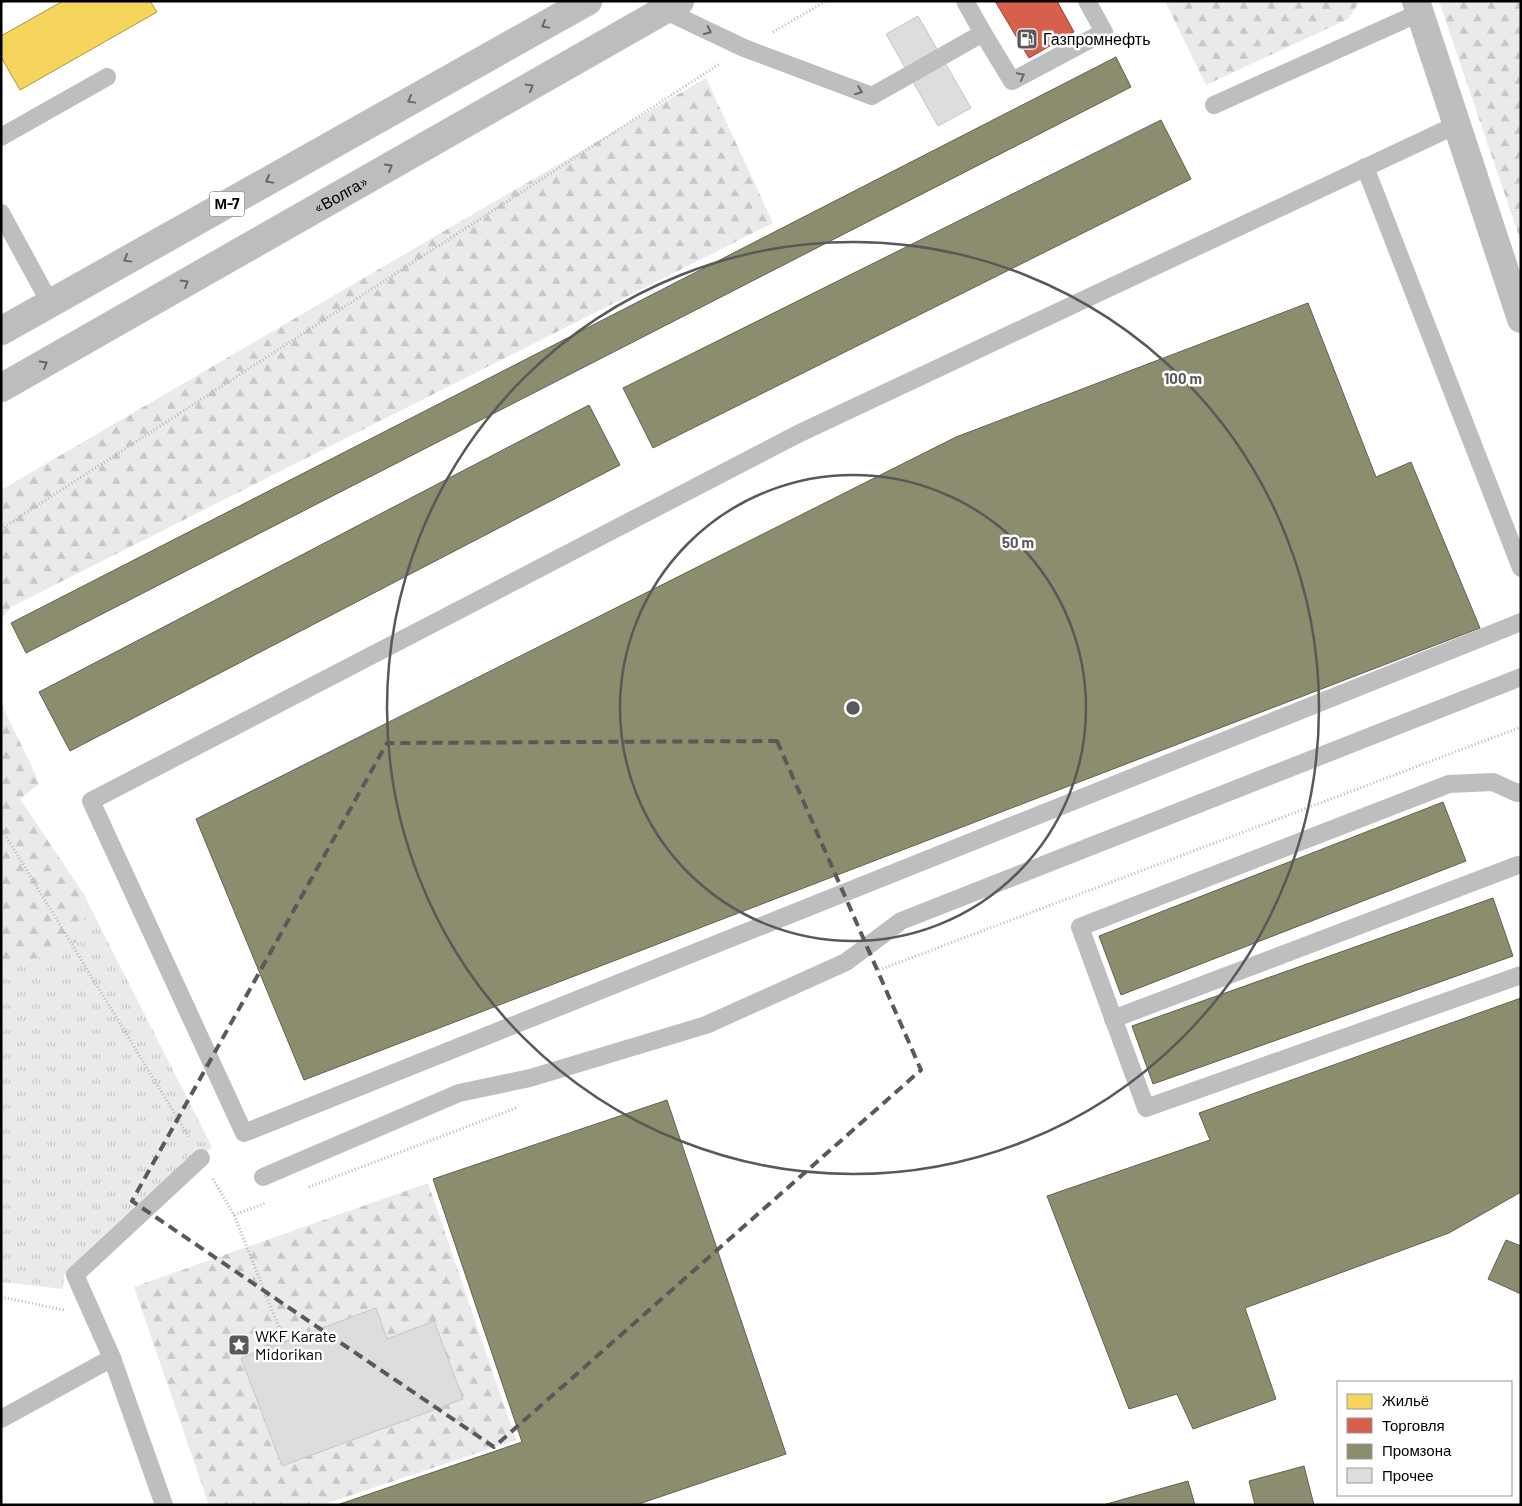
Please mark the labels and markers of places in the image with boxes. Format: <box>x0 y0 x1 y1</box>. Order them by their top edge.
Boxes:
fuel station icon: Газпромнефть <box>1015 27 1039 51</box>
place label: Газпромнефть <box>1043 29 1151 48</box>
centre of rings <box>844 699 862 717</box>
place label: WKF Karate Midorikan <box>255 1326 337 1363</box>
place icon: WKF Karate Midorikan <box>227 1333 251 1357</box>

